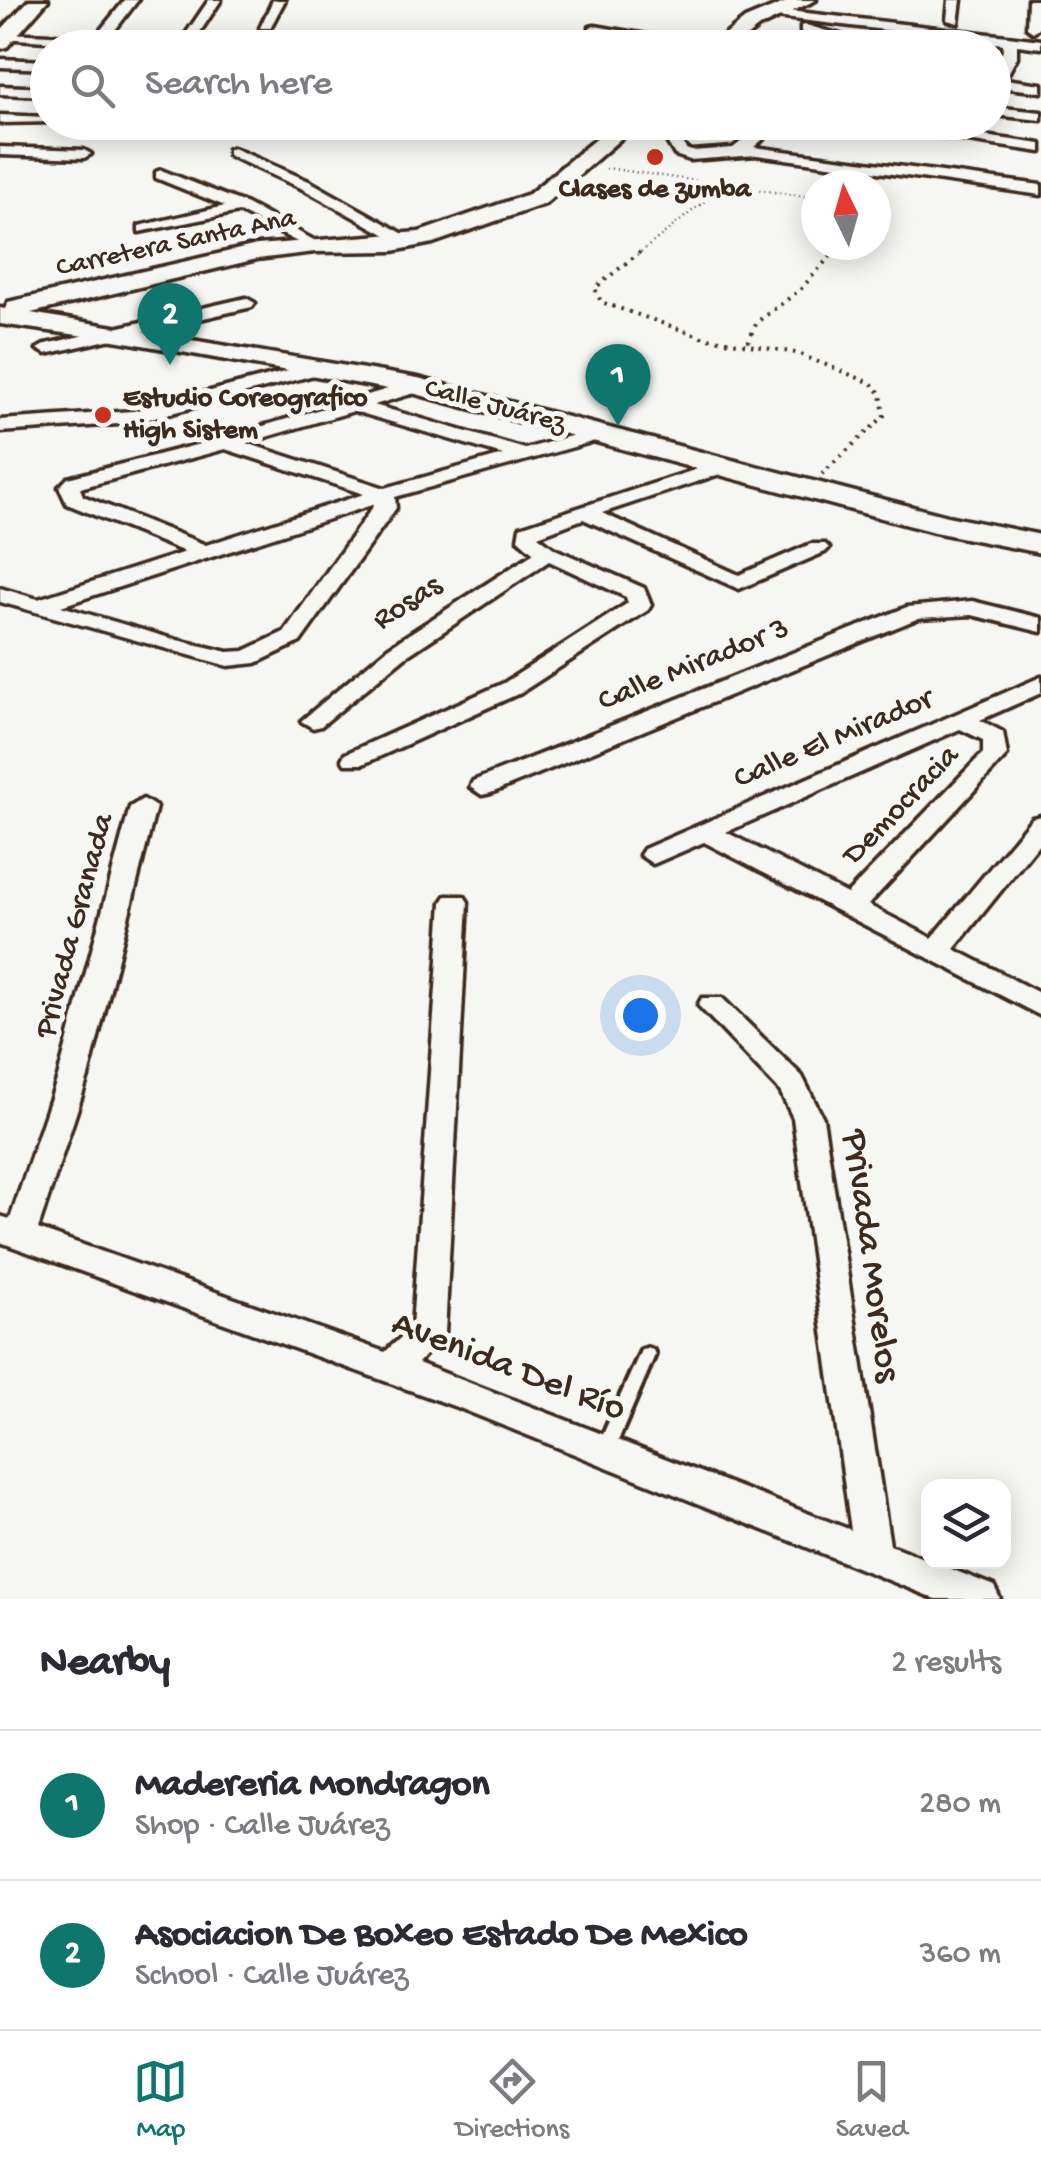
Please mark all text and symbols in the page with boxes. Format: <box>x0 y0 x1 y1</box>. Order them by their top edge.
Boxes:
search box <box>30 30 1011 140</box>
icon: search <box>65 58 120 113</box>
text: Search here <box>145 63 332 107</box>
marker: Clases de zumba <box>644 146 666 168</box>
north arrow <box>801 170 891 260</box>
place label: Clases de zumba <box>559 174 752 207</box>
street label: Carretera Santa Ana <box>53 202 300 285</box>
pin: 2 <box>138 282 202 365</box>
pin: 1 <box>586 344 650 426</box>
street label: Calle Juárez <box>421 372 571 442</box>
place label: Estudio Coreografico High Sistem <box>123 383 368 448</box>
marker: Estudio Coreografico High Sistem <box>92 404 114 426</box>
street label: Rosas <box>366 567 451 640</box>
street label: Calle Mirador 3 <box>593 610 795 722</box>
street label: Calle El Mirador <box>729 680 942 799</box>
street label: Democracia <box>834 737 969 875</box>
street label: Privada Granada <box>28 808 125 1043</box>
your location <box>615 990 666 1041</box>
street label: Privada Morelos <box>829 1126 909 1386</box>
street label: Avenida Del Río <box>385 1303 631 1433</box>
map controls <box>921 1479 1011 1569</box>
button: layers <box>921 1479 1011 1569</box>
text: Nearby <box>40 1640 170 1689</box>
text: 2 results <box>891 1645 1001 1683</box>
text: Madereria Mondragon <box>135 1764 490 1808</box>
text: 1 <box>66 1786 79 1824</box>
text: 280 m <box>919 1786 1001 1824</box>
text: Shop · Calle Juárez <box>135 1808 390 1846</box>
text: Asociacion De Boxeo Estado De Mexico <box>135 1914 748 1958</box>
text: 2 <box>65 1936 80 1974</box>
text: 360 m <box>920 1936 1001 1974</box>
text: School · Calle Juárez <box>135 1958 408 1996</box>
tab: Map <box>133 2054 188 2147</box>
tab: Directions <box>455 2054 569 2147</box>
tab: Saved <box>836 2054 908 2147</box>

